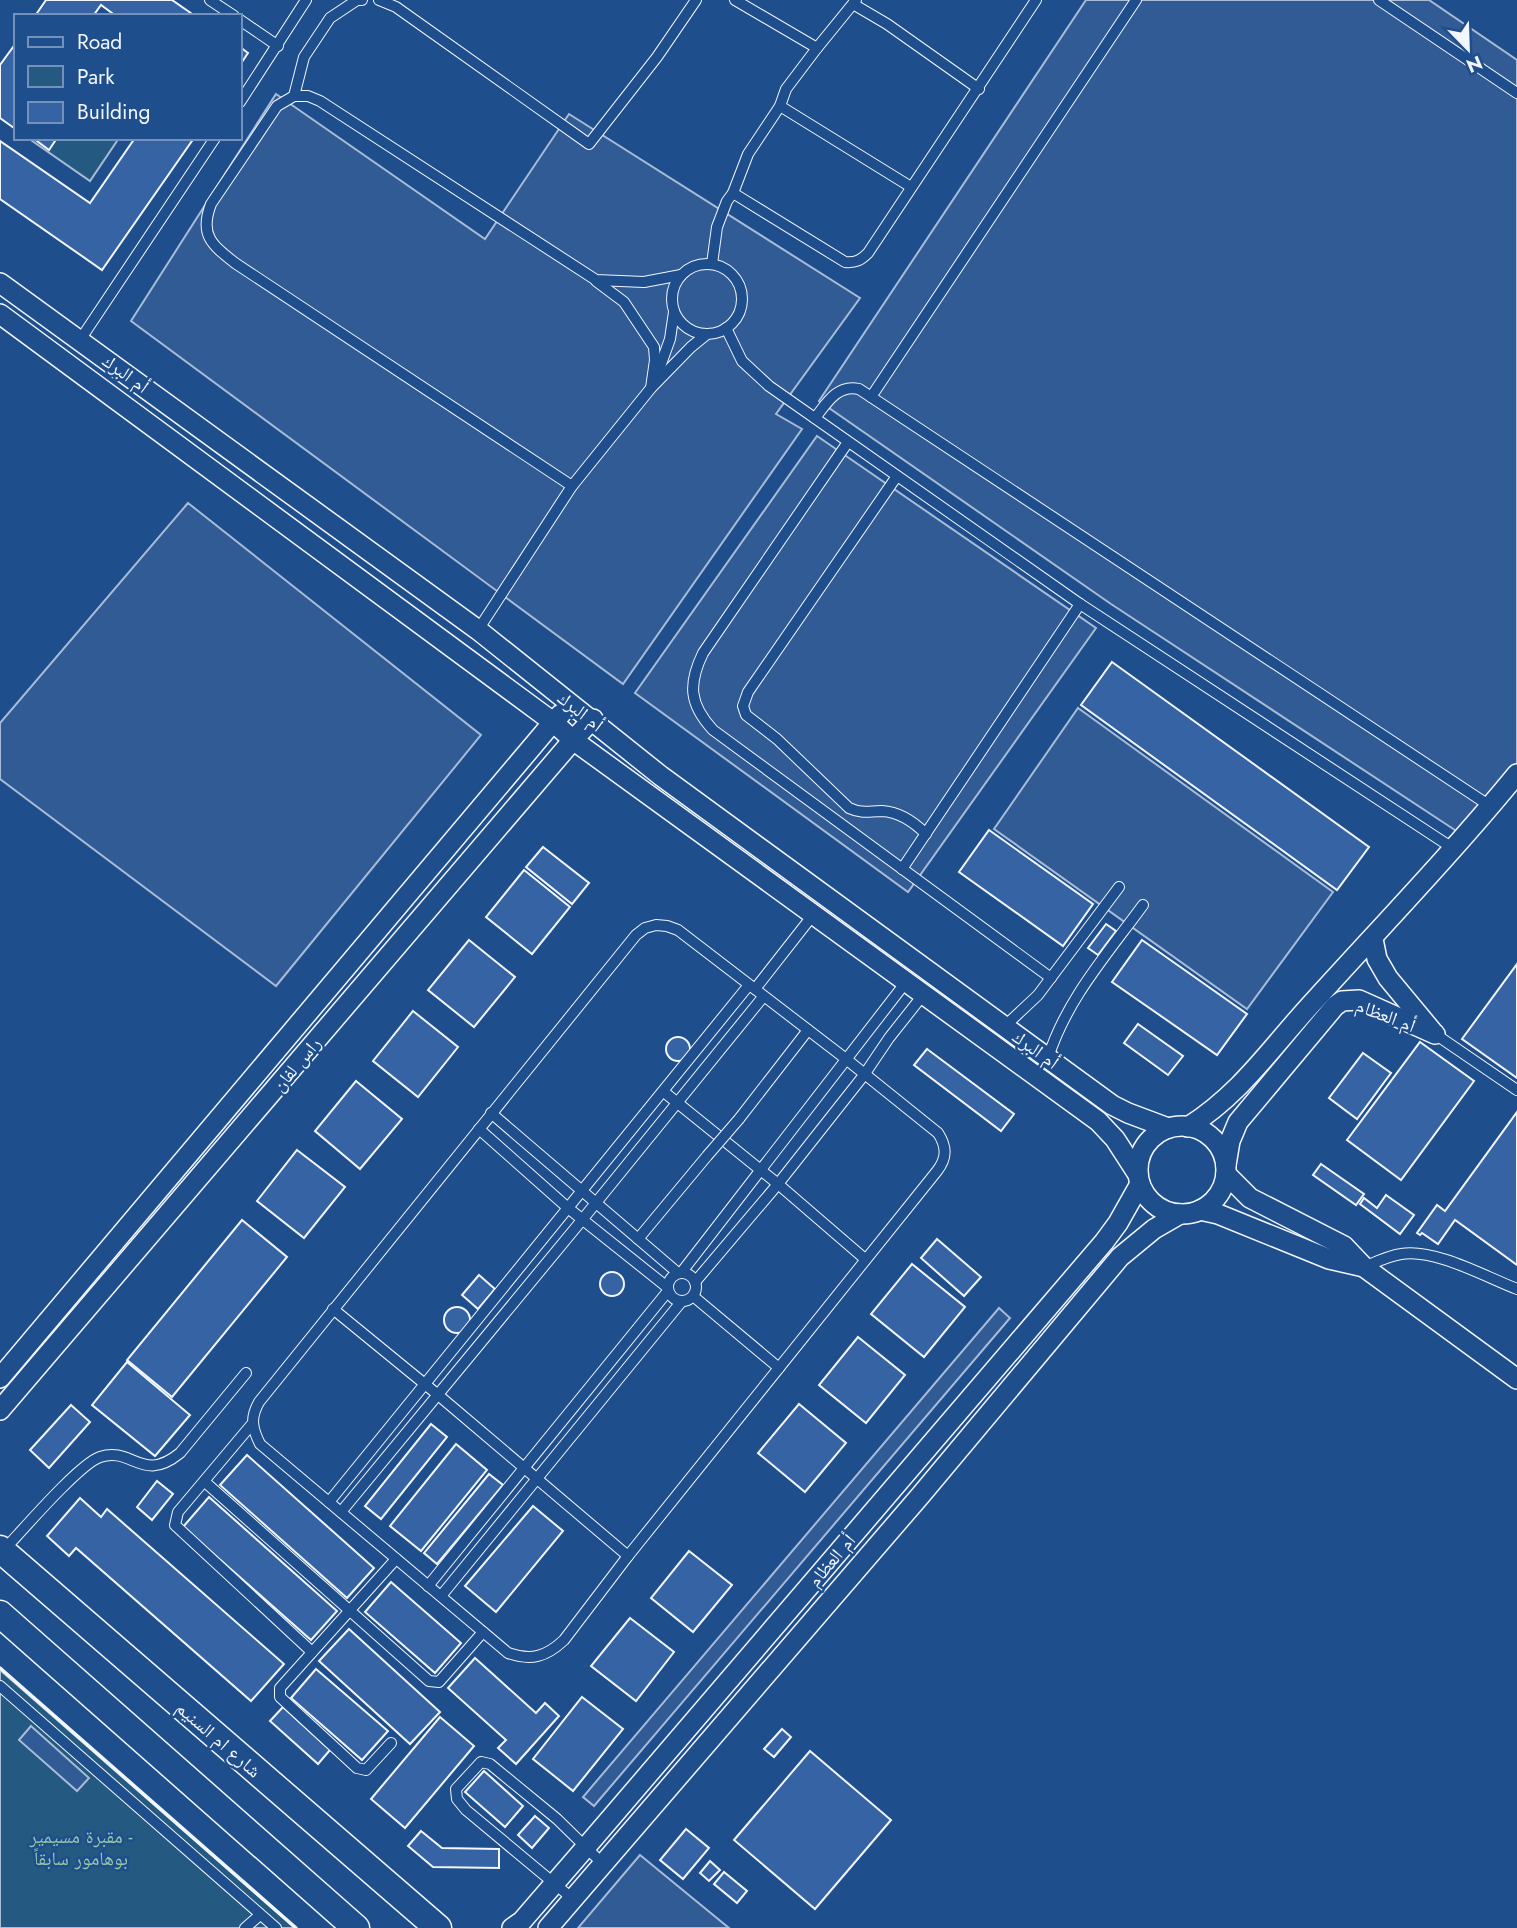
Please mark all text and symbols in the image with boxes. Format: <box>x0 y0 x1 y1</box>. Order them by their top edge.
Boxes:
legend <box>14 14 242 140</box>
north arrow <box>1433 14 1503 84</box>
text: Road <box>77 27 122 57</box>
text: N <box>1462 49 1487 80</box>
text: Park <box>77 62 115 92</box>
text: Building <box>77 97 150 127</box>
street label: أم البرك <box>97 347 155 400</box>
street label: أم البرك <box>552 685 609 738</box>
street label: أم العظام <box>1352 992 1420 1039</box>
street label: أم البرك <box>1007 1023 1065 1076</box>
street label: راس لفان <box>265 1031 327 1098</box>
street label: أم العظام <box>801 1528 862 1593</box>
street label: شارع ام السنيم <box>170 1695 267 1784</box>
park label: مقبرة مسيمير - بوهامور سابقاً <box>29 1823 132 1872</box>

